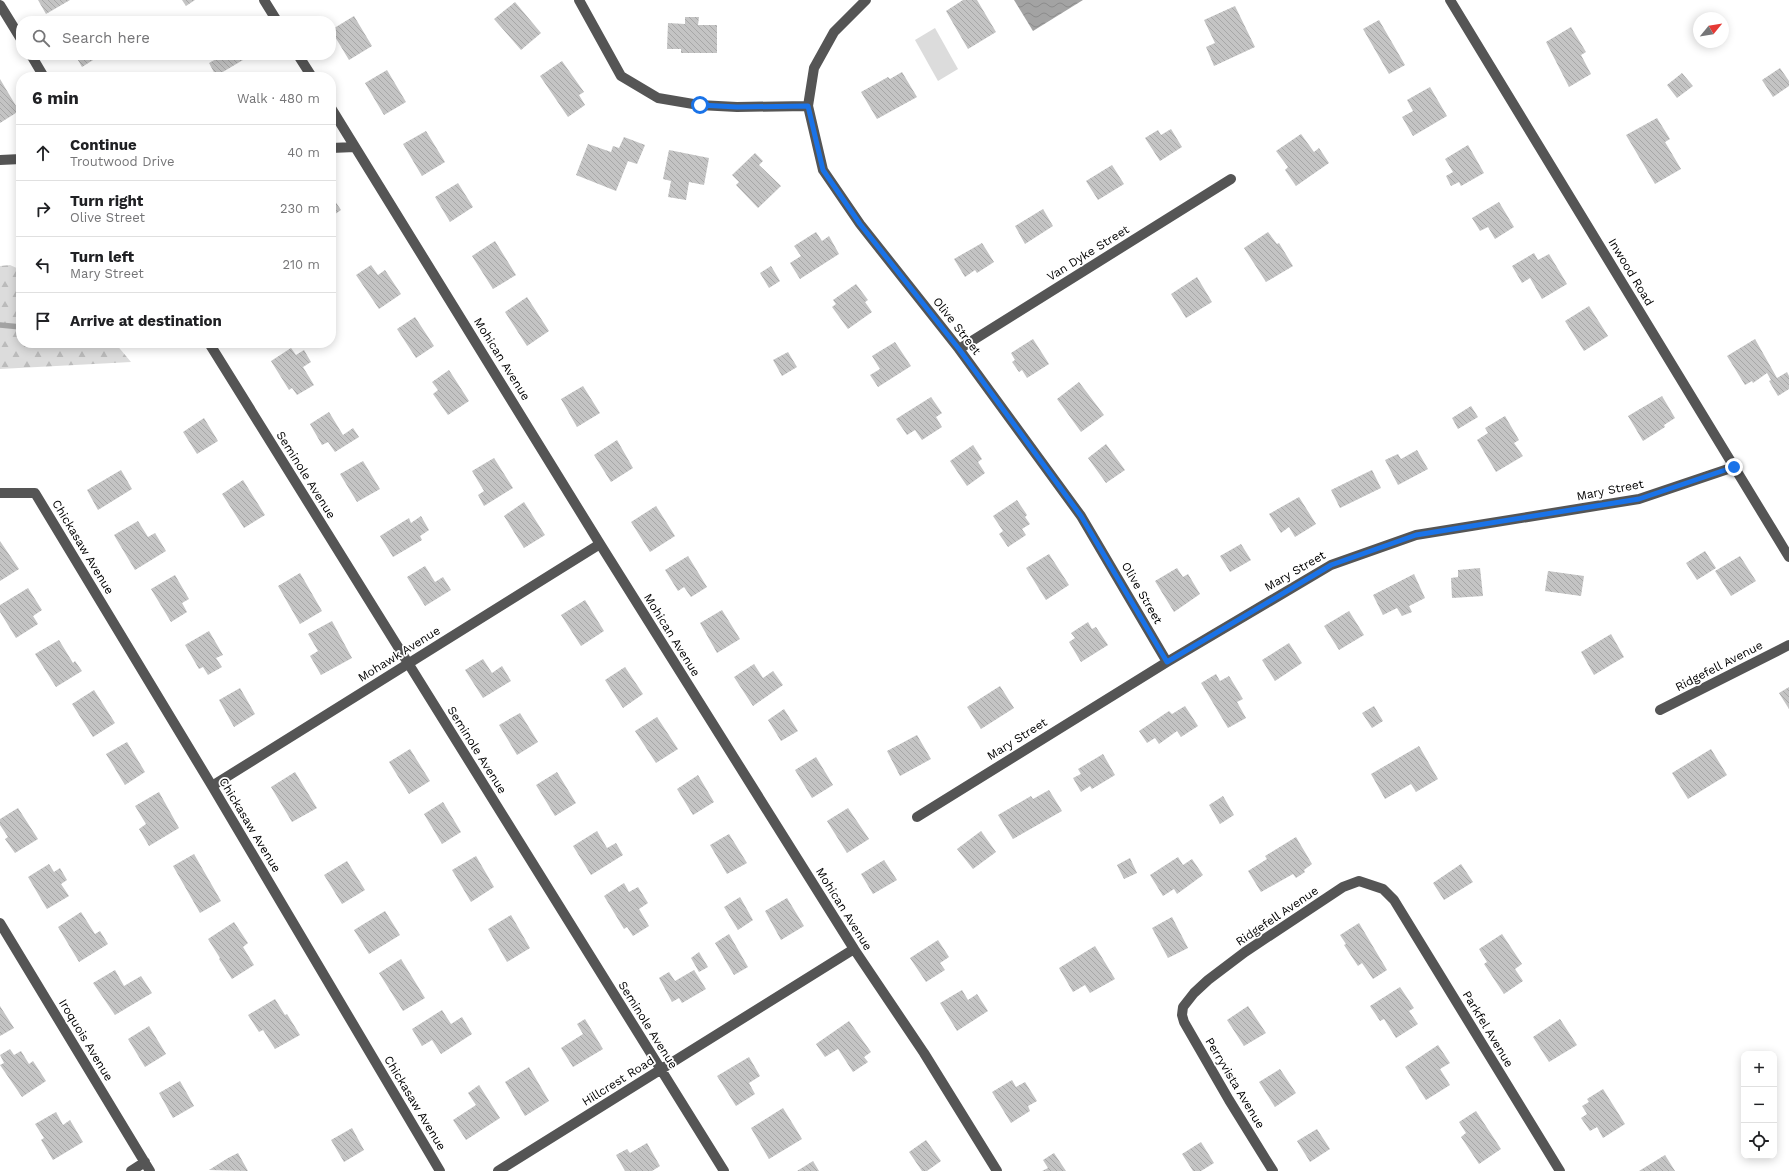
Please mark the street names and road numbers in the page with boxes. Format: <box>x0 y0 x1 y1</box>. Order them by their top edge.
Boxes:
street label: Van Dyke Street <box>1044 222 1132 284</box>
street label: Inwood Road <box>1605 236 1657 308</box>
street label: Olive Street <box>930 294 984 358</box>
street label: Mohican Avenue <box>471 315 533 403</box>
street label: Seminole Avenue <box>273 429 339 521</box>
street label: Mary Street <box>1575 477 1645 503</box>
street label: Chickasaw Avenue <box>49 497 117 597</box>
street label: Mary Street <box>1262 548 1328 594</box>
street label: Olive Street <box>1119 560 1165 626</box>
street label: Mohican Avenue <box>641 591 703 679</box>
street label: Mohawk Avenue <box>355 623 443 685</box>
street label: Ridgefell Avenue <box>1673 638 1765 694</box>
street label: Seminole Avenue <box>444 704 510 796</box>
street label: Mary Street <box>984 715 1050 763</box>
street label: Chickasaw Avenue <box>216 775 284 875</box>
street label: Mohican Avenue <box>813 865 875 953</box>
street label: Ridgefell Avenue <box>1233 883 1321 949</box>
street label: Seminole Avenue <box>615 979 681 1071</box>
street label: Parkfel Avenue <box>1460 988 1516 1070</box>
street label: Iroquois Avenue <box>56 996 116 1084</box>
street label: Perryvista Avenue <box>1202 1035 1268 1131</box>
street label: Chickasaw Avenue <box>381 1053 449 1153</box>
street label: Hillcrest Road <box>579 1053 657 1109</box>

